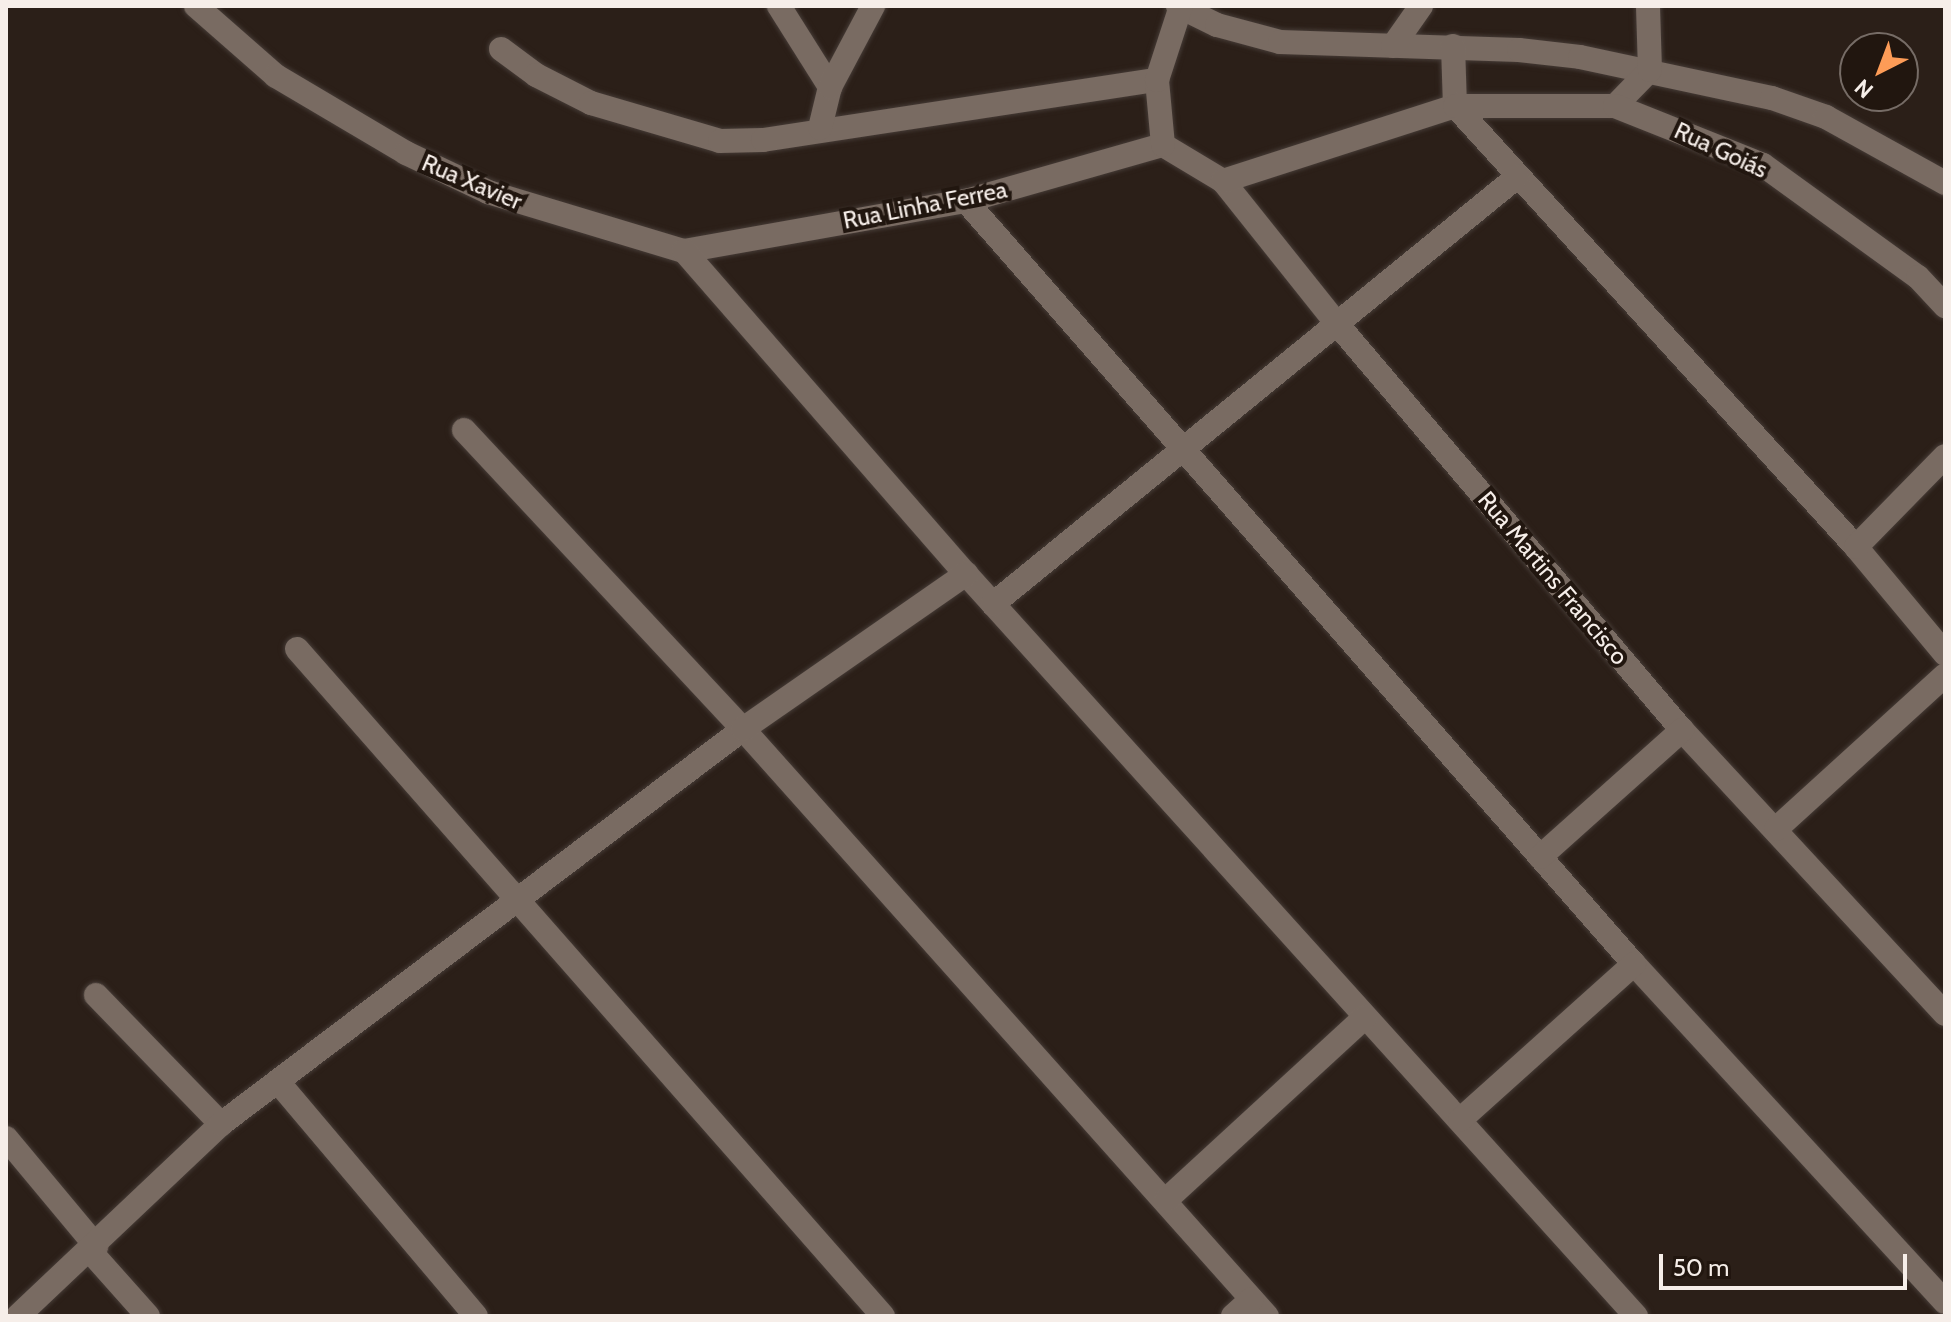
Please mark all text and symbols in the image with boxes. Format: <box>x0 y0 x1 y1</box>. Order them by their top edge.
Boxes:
north arrow <box>1839 32 1919 112</box>
text: N <box>1849 73 1879 104</box>
street label: Rua Goiás <box>1670 116 1772 184</box>
street label: Rua Xavier <box>418 148 526 216</box>
street label: Rua Linha Ferrea <box>840 175 1010 235</box>
street label: Rua Martins Francisco <box>1472 485 1634 671</box>
scale bar <box>1663 1238 1911 1288</box>
text: 50 m <box>1673 1253 1729 1282</box>

